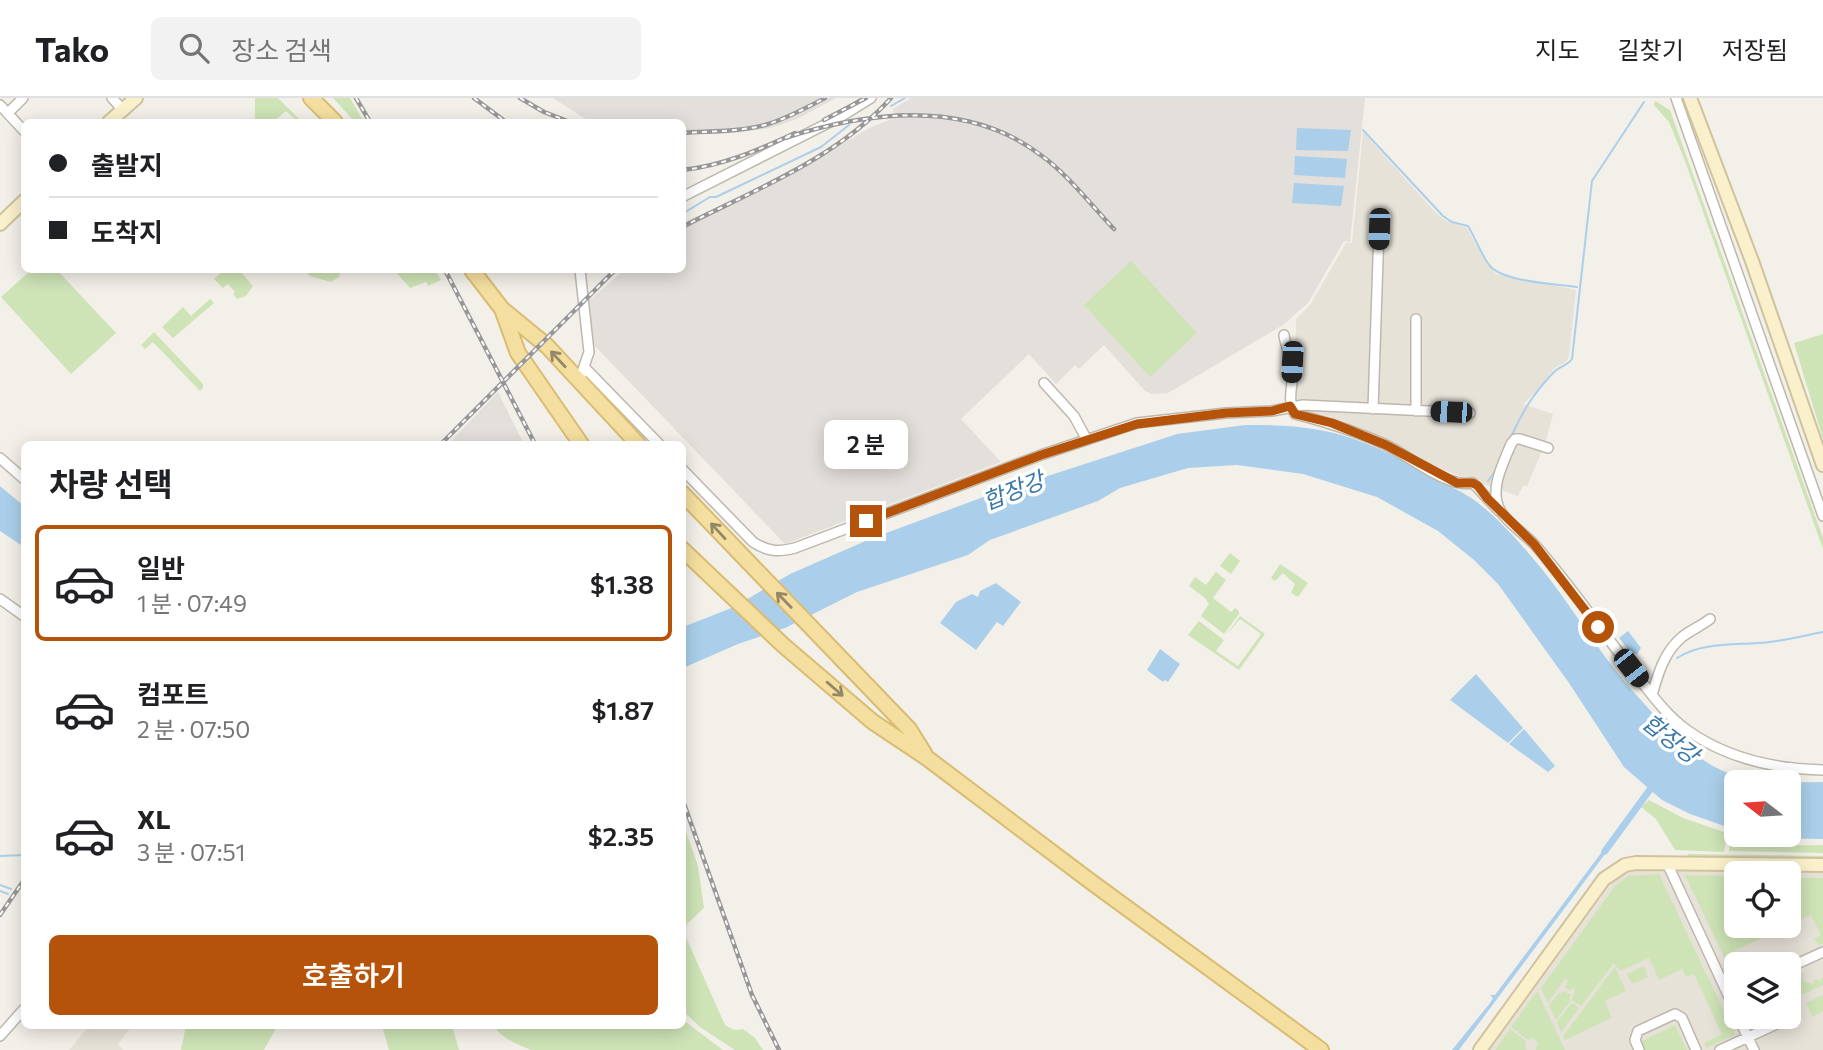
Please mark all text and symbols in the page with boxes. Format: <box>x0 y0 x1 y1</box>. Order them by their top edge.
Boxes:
search box <box>151 17 641 80</box>
text: Tako <box>35 28 109 69</box>
icon: search <box>175 29 213 67</box>
text: 장소 검색 <box>231 34 332 65</box>
text: 지도 <box>1535 35 1580 64</box>
text: 길찾기 <box>1618 35 1684 64</box>
text: 저장됨 <box>1722 35 1788 64</box>
text: 출발지 <box>91 149 163 180</box>
car <box>1368 208 1391 250</box>
text: 도착지 <box>91 216 163 247</box>
car <box>1281 340 1304 384</box>
one-way arrow <box>550 350 566 368</box>
car <box>1430 401 1473 423</box>
callout: 2 분 <box>824 420 908 468</box>
text: 2 분 <box>847 430 885 458</box>
text: 차량 선택 <box>49 463 173 503</box>
water label: 합장강 <box>978 464 1050 515</box>
route end <box>850 505 882 537</box>
one-way arrow <box>709 523 726 540</box>
icon: car <box>53 552 116 615</box>
text: 일반 <box>137 552 185 583</box>
text: $1.38 <box>590 568 654 599</box>
text: 1 분 · 07:49 <box>137 589 247 617</box>
one-way arrow <box>775 592 792 609</box>
route start <box>1582 611 1614 643</box>
car <box>1610 645 1653 691</box>
icon: car <box>53 678 116 741</box>
text: 컴포트 <box>137 678 209 709</box>
one-way arrow <box>826 681 844 697</box>
text: $1.87 <box>591 694 654 725</box>
water label: 합장강 <box>1637 707 1707 770</box>
text: 2 분 · 07:50 <box>137 715 250 743</box>
north arrow <box>1724 770 1801 847</box>
map controls <box>1724 770 1801 1029</box>
text: XL <box>137 803 171 834</box>
icon: car <box>53 804 116 867</box>
text: $2.35 <box>588 820 654 851</box>
text: 3 분 · 07:51 <box>137 838 245 866</box>
button: locate <box>1724 861 1801 938</box>
button: 호출하기 <box>49 935 658 1015</box>
button: layers <box>1724 952 1801 1029</box>

